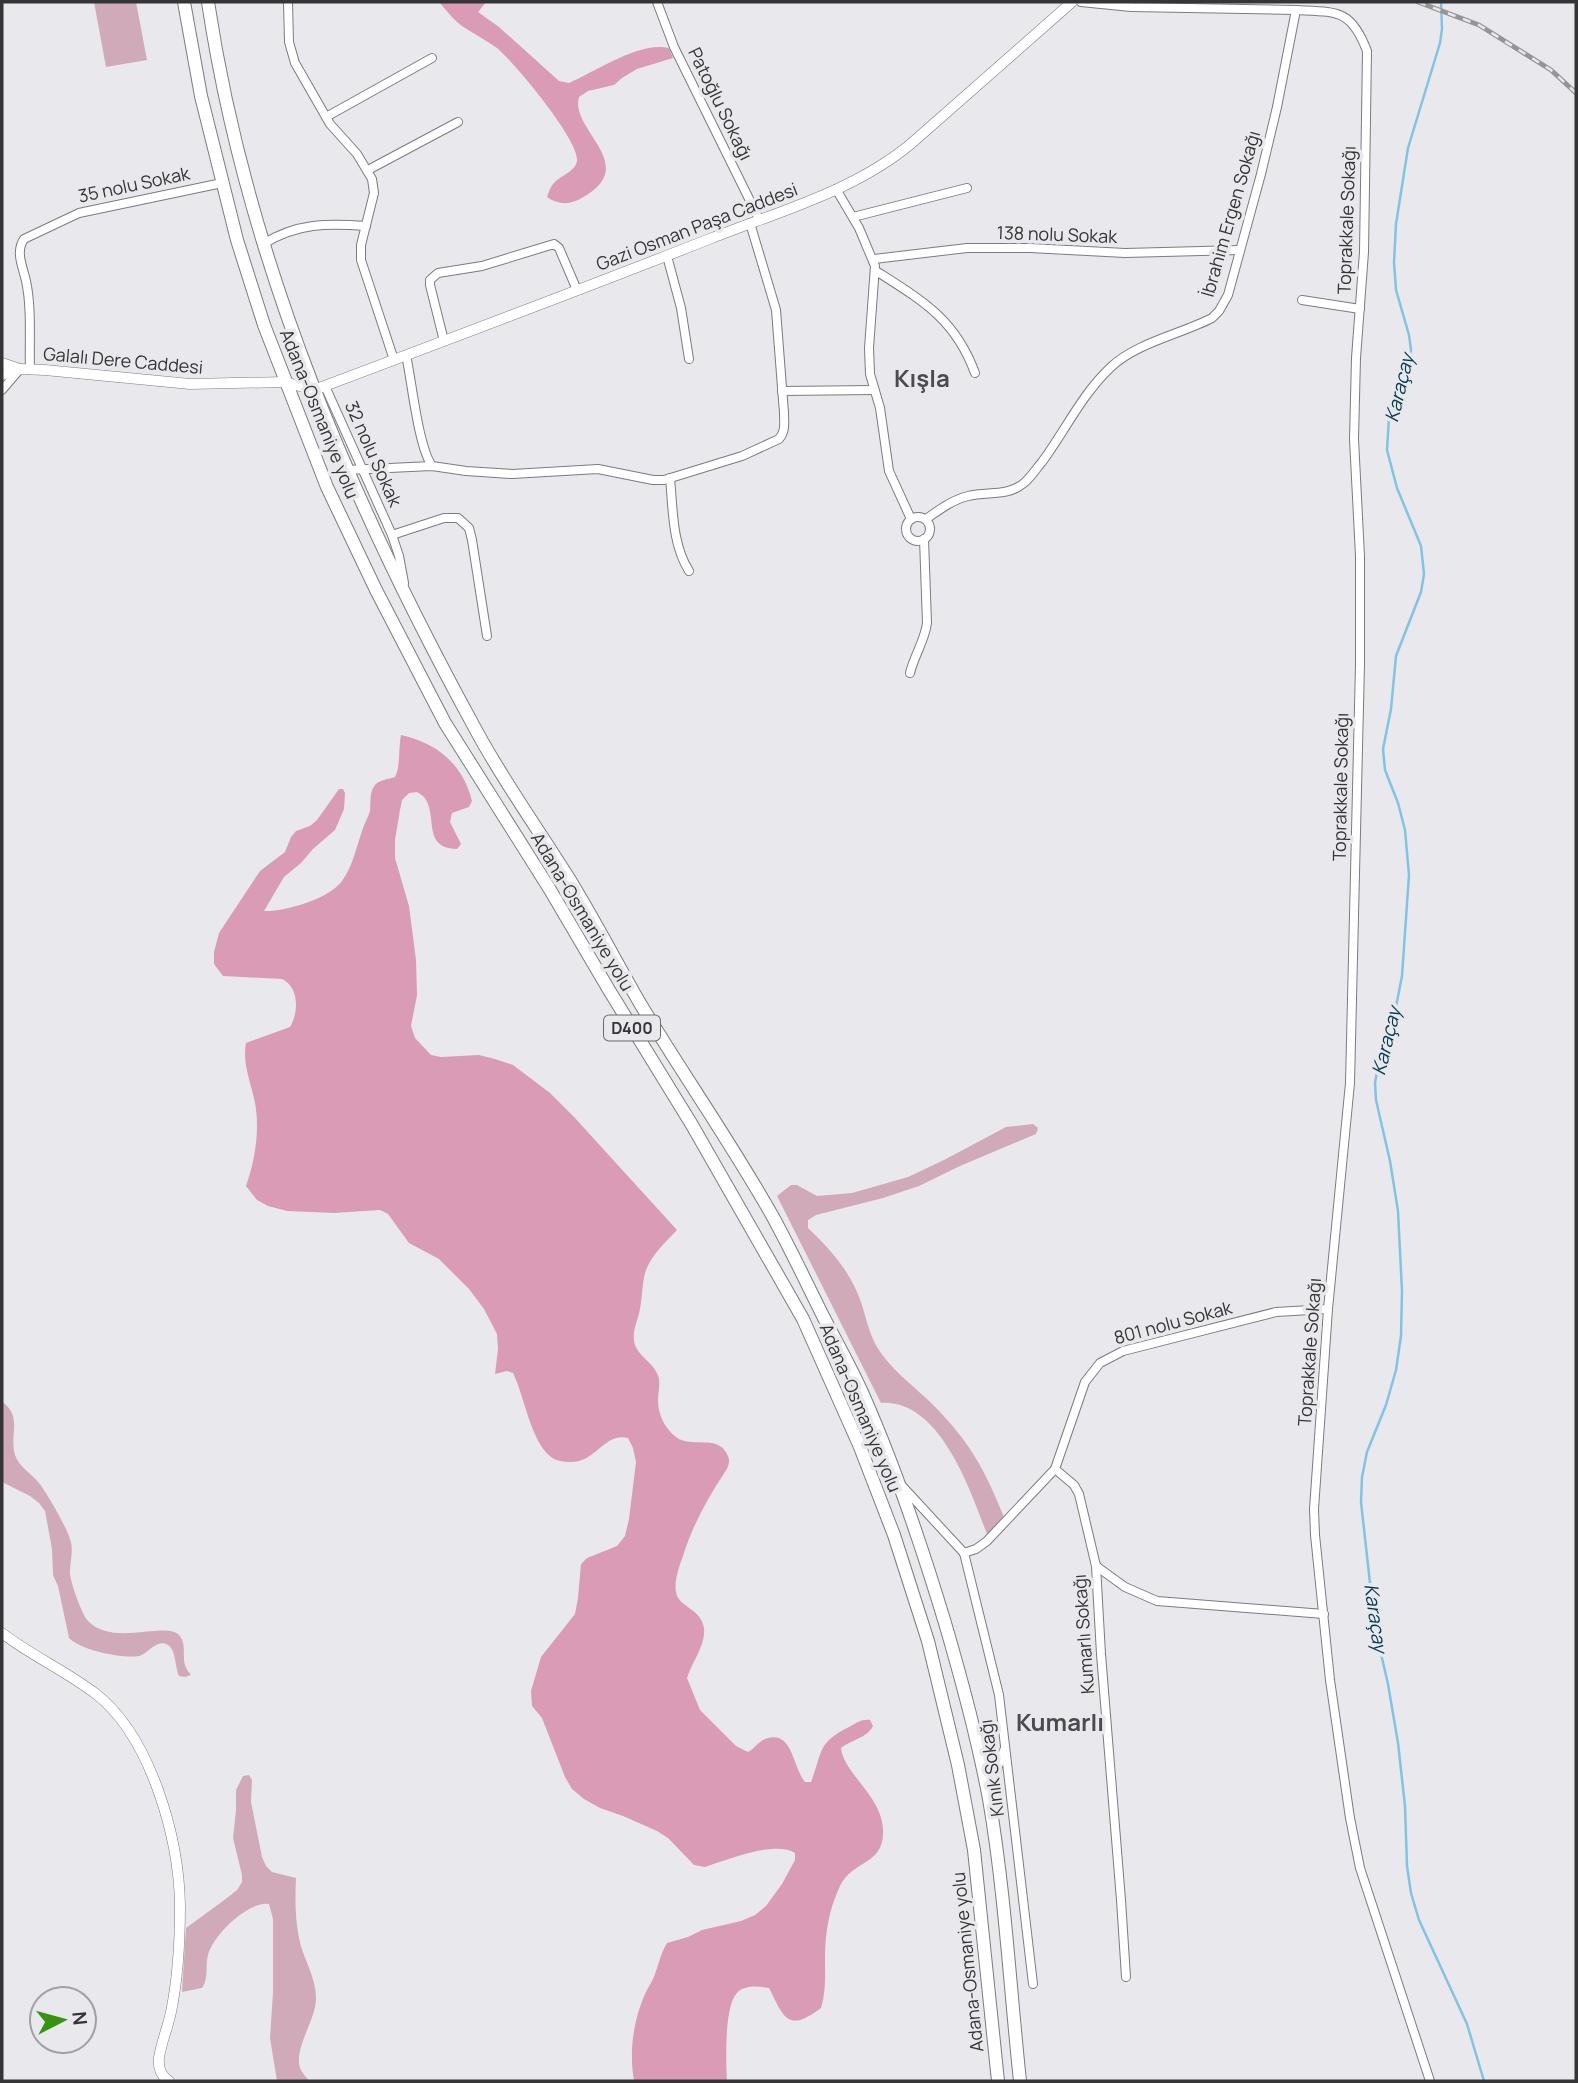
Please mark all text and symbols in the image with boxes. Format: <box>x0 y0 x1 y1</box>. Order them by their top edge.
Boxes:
street label: Patoğlu Sokağı <box>683 43 759 164</box>
street label: İbrahim Ergen Sokağı <box>1195 128 1265 300</box>
street label: Toprakkale Sokağı <box>1331 145 1361 295</box>
street label: 35 nolu Sokak <box>76 160 193 208</box>
street label: Gazi Osman Paşa Caddesi <box>592 177 801 276</box>
street label: 138 nolu Sokak <box>996 220 1119 248</box>
street label: Adana-Osmaniye yolu <box>275 325 365 502</box>
street label: Galalı Dere Caddesi <box>42 341 204 379</box>
water label: Karaçay <box>1378 348 1421 425</box>
district label: Kışla <box>894 361 950 394</box>
street label: 32 nolu Sokak <box>340 397 408 511</box>
street label: Toprakkale Sokağı <box>1327 713 1353 861</box>
street label: Adana-Osmaniye yolu <box>526 828 640 995</box>
water label: Karaçay <box>1365 1001 1408 1078</box>
road number: D400 <box>604 1016 660 1040</box>
street label: Toprakkale Sokağı <box>1292 1277 1326 1427</box>
street label: 801 nolu Sokak <box>1111 1294 1236 1349</box>
street label: Adana-Osmaniye yolu <box>815 1320 907 1496</box>
street label: Kumarlı Sokağı <box>1067 1573 1099 1695</box>
water label: Karaçay <box>1358 1582 1394 1657</box>
district label: Kumarlı <box>1016 1705 1104 1738</box>
street label: Kınık Sokağı <box>973 1718 1009 1818</box>
street label: Adana-Osmaniye yolu <box>946 1871 988 2053</box>
north arrow <box>28 1985 98 2055</box>
text: N <box>66 2010 94 2026</box>

